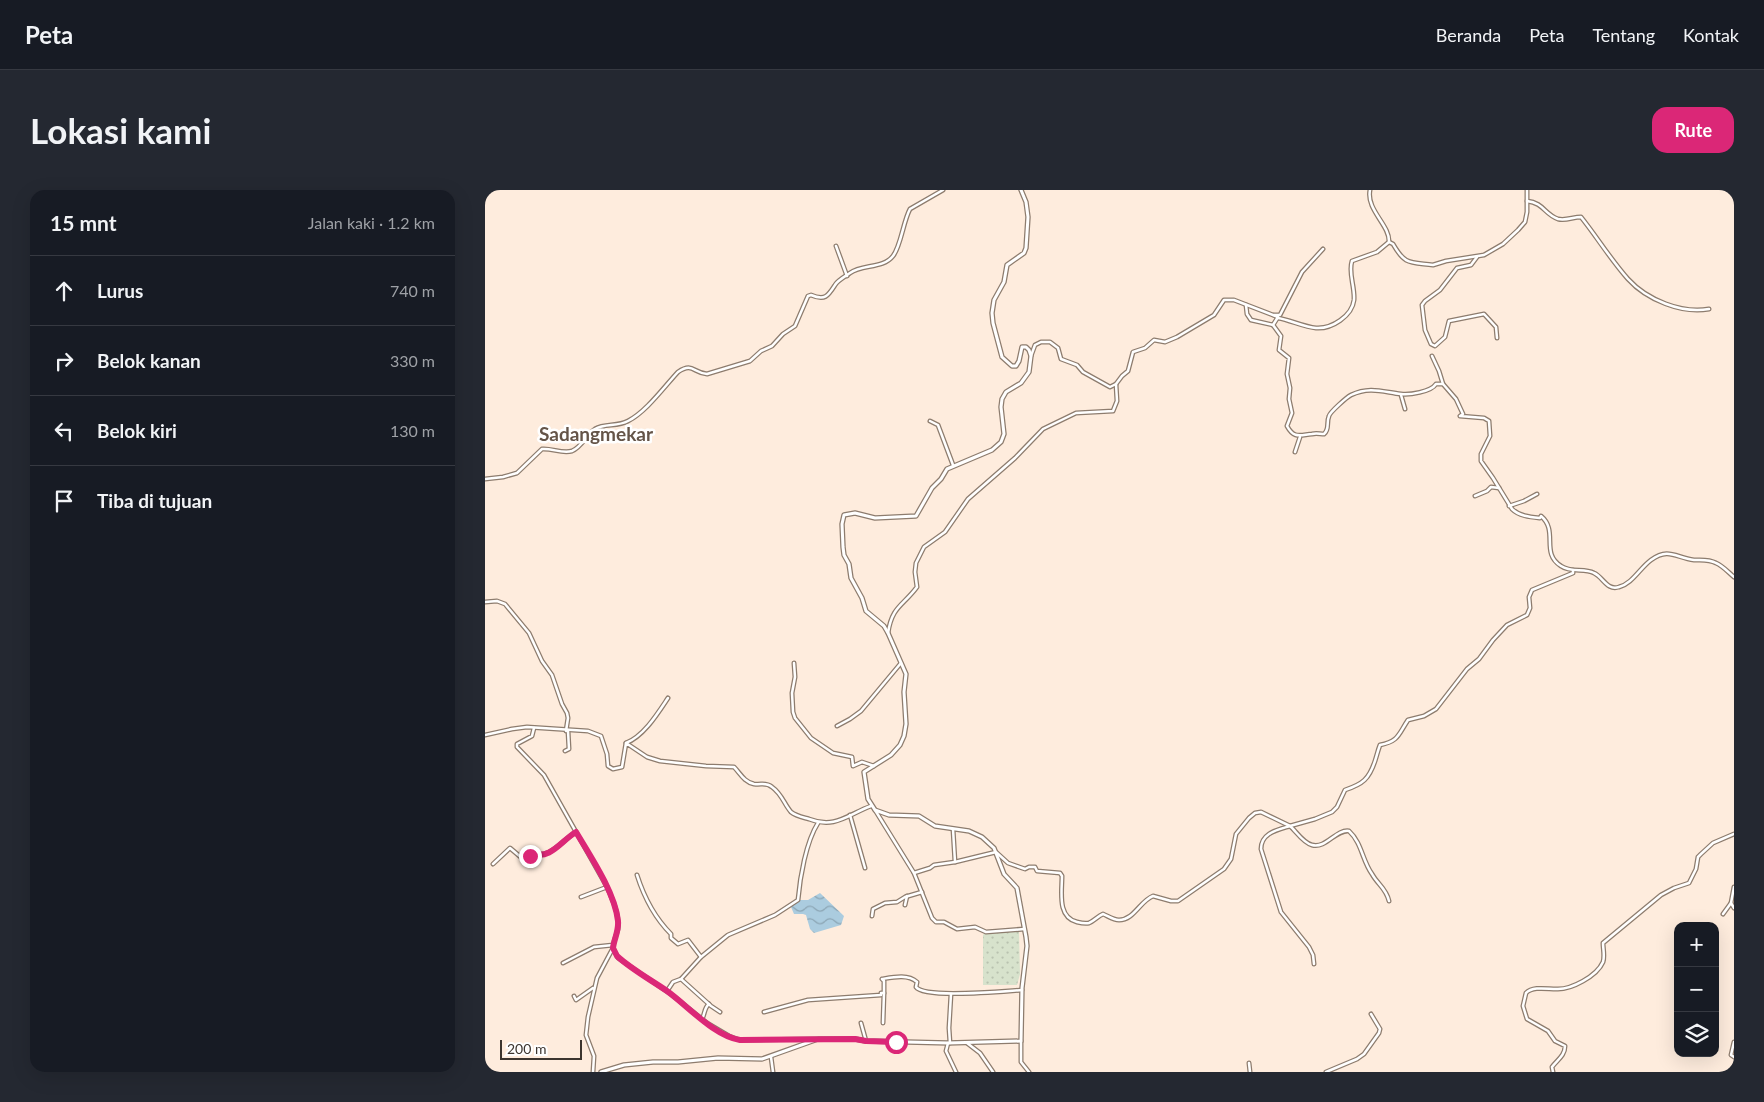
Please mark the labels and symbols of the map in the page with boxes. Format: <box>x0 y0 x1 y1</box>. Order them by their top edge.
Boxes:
district label: Sadangmekar <box>539 422 654 445</box>
route end <box>519 845 542 868</box>
route start <box>885 1031 908 1054</box>
scale bar <box>500 1037 583 1060</box>

